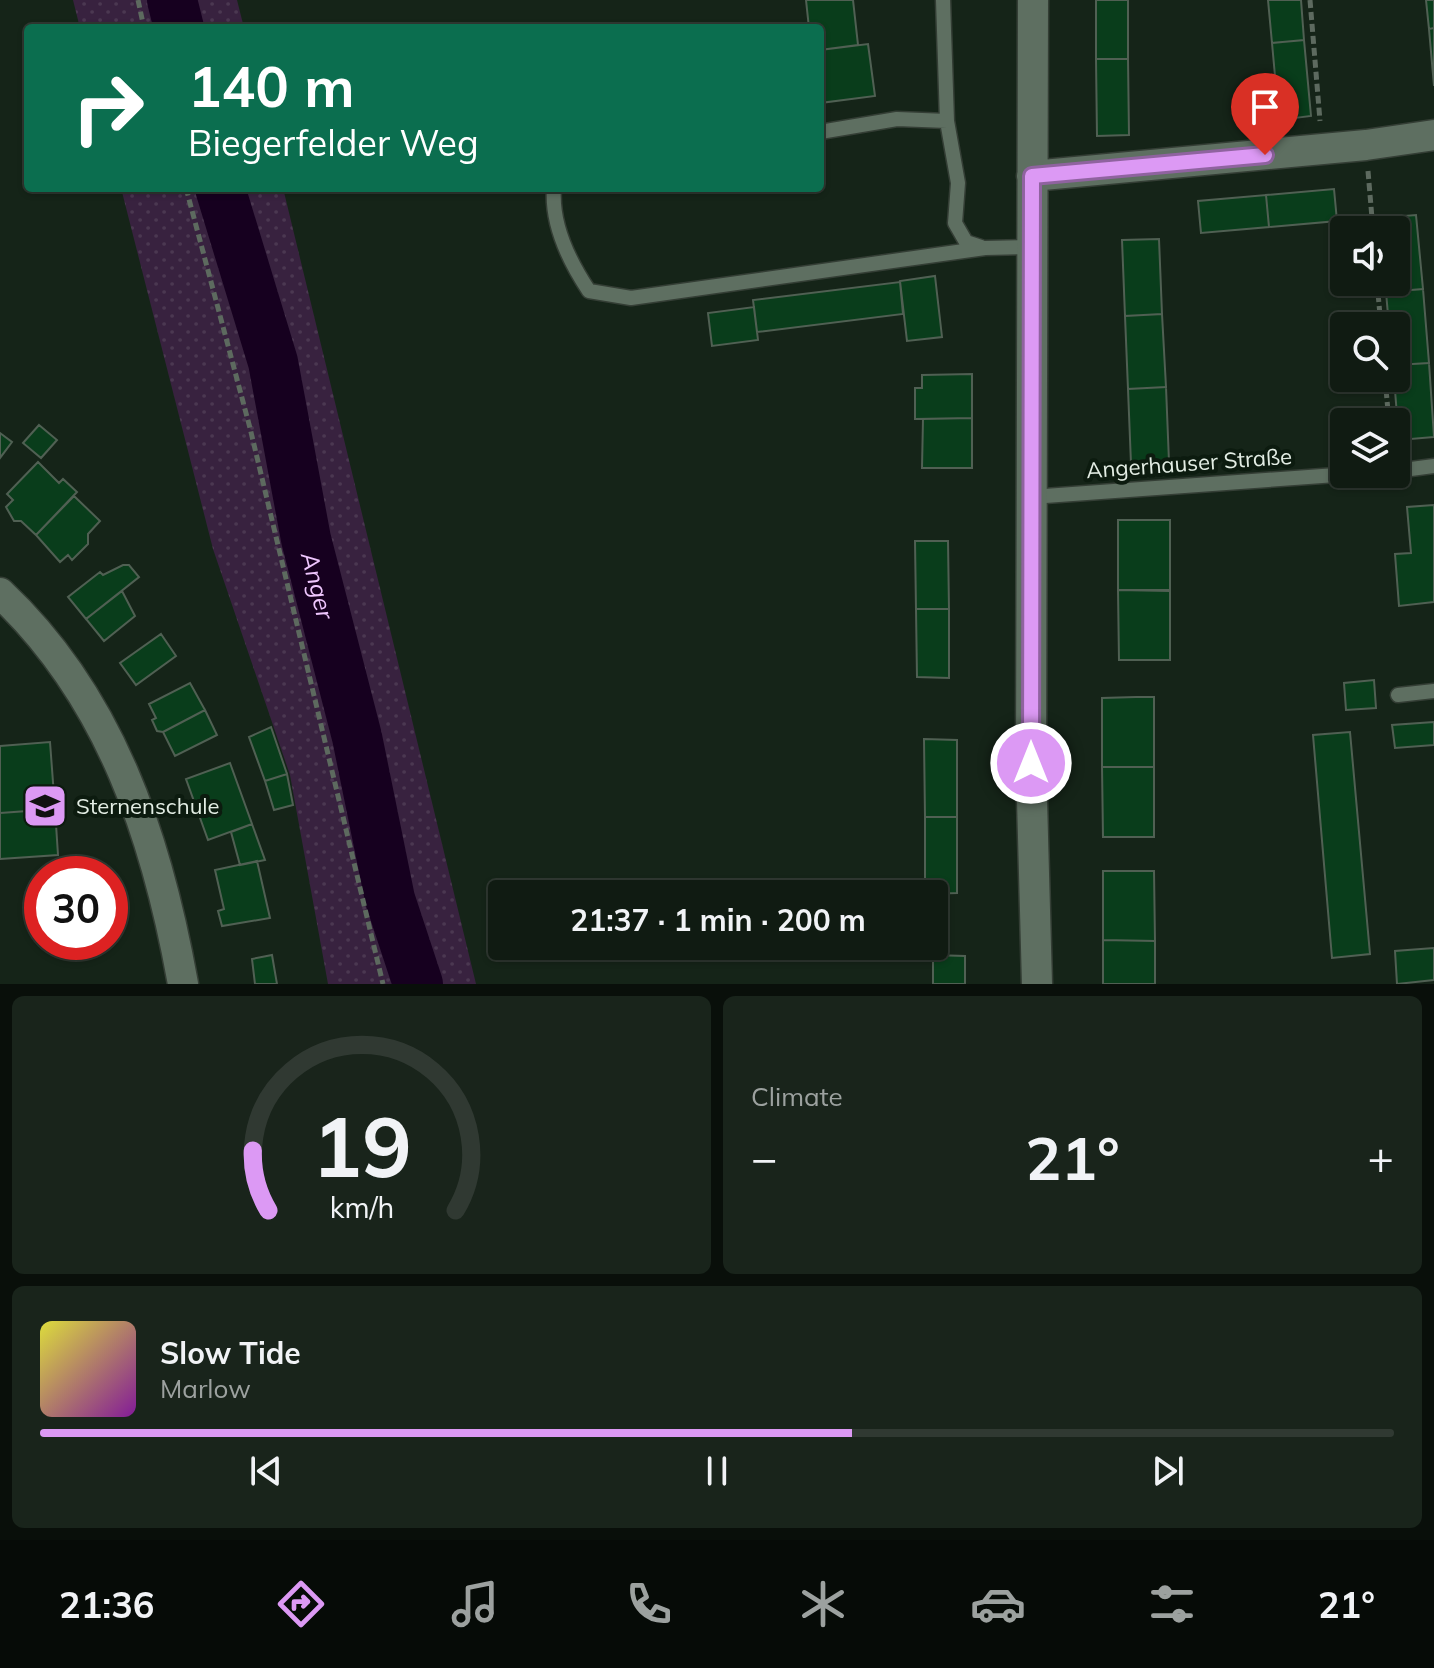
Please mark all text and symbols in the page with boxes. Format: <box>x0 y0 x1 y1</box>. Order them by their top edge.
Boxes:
text: 140 m <box>188 51 355 121</box>
icon: right <box>56 56 160 160</box>
pin <box>1231 73 1299 155</box>
icon: arrive <box>1243 85 1287 129</box>
text: Biegerfelder Weg <box>188 120 479 165</box>
map controls <box>1330 216 1410 488</box>
button: sound <box>1330 216 1410 296</box>
button: search <box>1330 312 1410 392</box>
button: layers <box>1330 408 1410 488</box>
street label: Angerhauser Straße <box>1085 442 1293 484</box>
water label: Anger <box>295 548 341 623</box>
position arrow <box>989 721 1073 805</box>
school or university icon: Sternenschule <box>21 782 69 830</box>
place label: Sternenschule <box>76 792 220 820</box>
speed limit sign: 30 <box>24 856 128 960</box>
text: 21:37 · 1 min · 200 m <box>570 901 866 939</box>
text: Climate <box>751 1080 843 1113</box>
text: 19 <box>312 1093 411 1198</box>
text: 21° <box>1025 1120 1120 1195</box>
text: − <box>751 1130 777 1185</box>
text: + <box>1368 1130 1394 1185</box>
text: km/h <box>329 1189 394 1225</box>
text: Slow Tide <box>160 1334 301 1372</box>
text: Marlow <box>160 1372 251 1405</box>
icon: previous <box>244 1449 288 1493</box>
icon: pause <box>695 1449 739 1493</box>
icon: next <box>1146 1449 1190 1493</box>
icon: directions <box>273 1576 329 1632</box>
icon: music <box>447 1576 503 1632</box>
icon: phone <box>621 1576 677 1632</box>
icon: climate <box>795 1576 851 1632</box>
icon: car <box>970 1576 1026 1632</box>
icon: filters <box>1144 1576 1200 1632</box>
text: 21:36 <box>59 1582 154 1627</box>
text: 21° <box>1318 1582 1375 1627</box>

